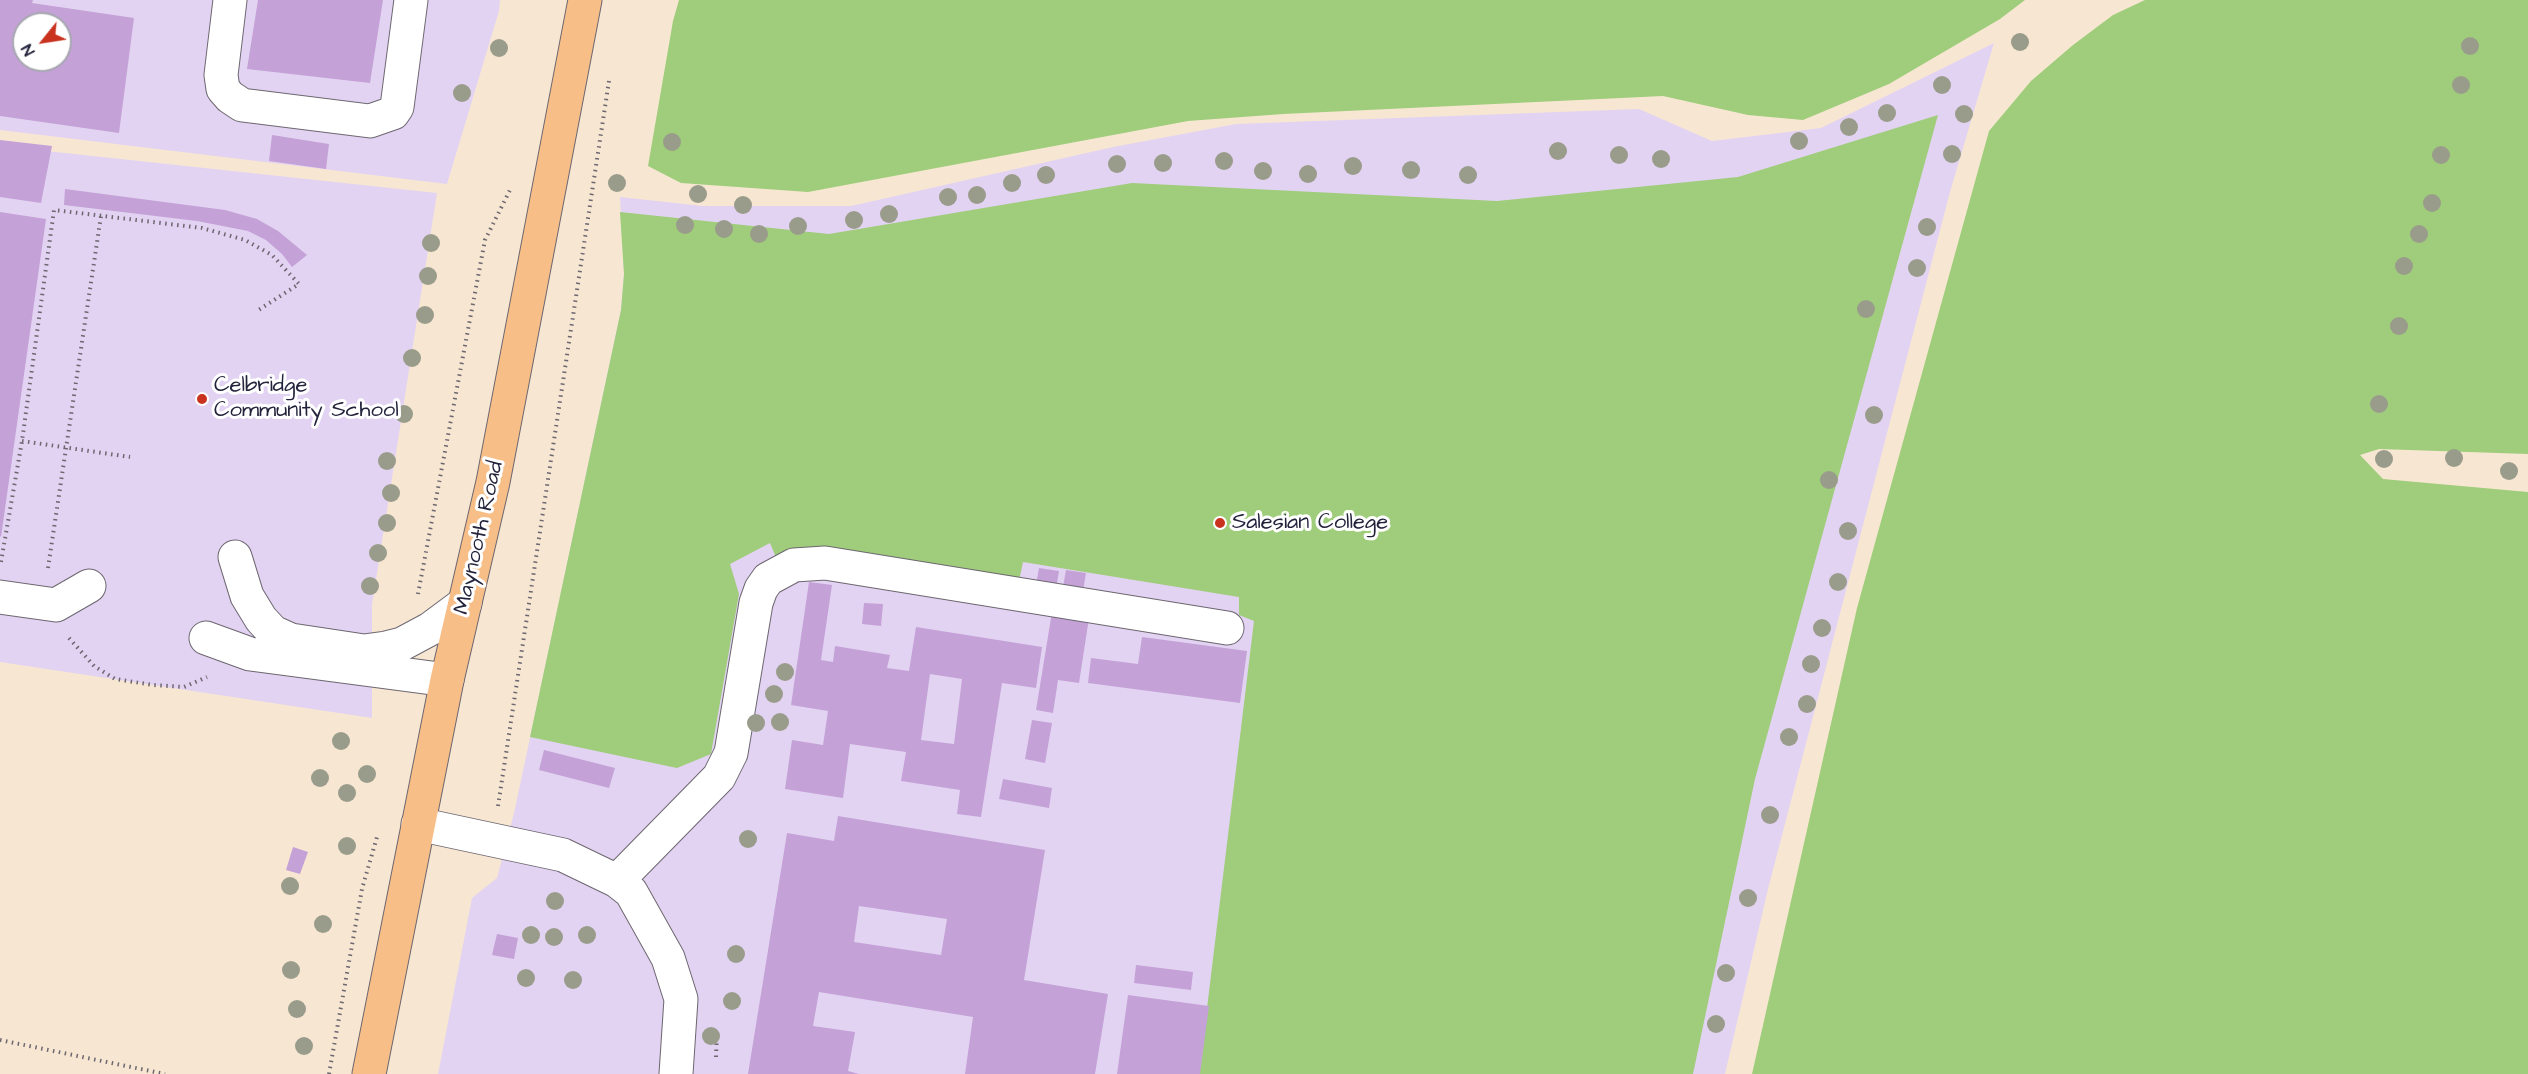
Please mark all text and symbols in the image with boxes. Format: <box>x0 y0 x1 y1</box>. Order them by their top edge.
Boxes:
north arrow <box>12 12 72 72</box>
text: N <box>16 40 40 60</box>
place label: Celbridge Community School <box>214 373 399 424</box>
marker: Celbridge Community School <box>195 392 209 406</box>
street label: Maynooth Road <box>450 459 510 617</box>
place label: Salesian College <box>1232 510 1388 536</box>
marker: Salesian College <box>1213 516 1227 530</box>

